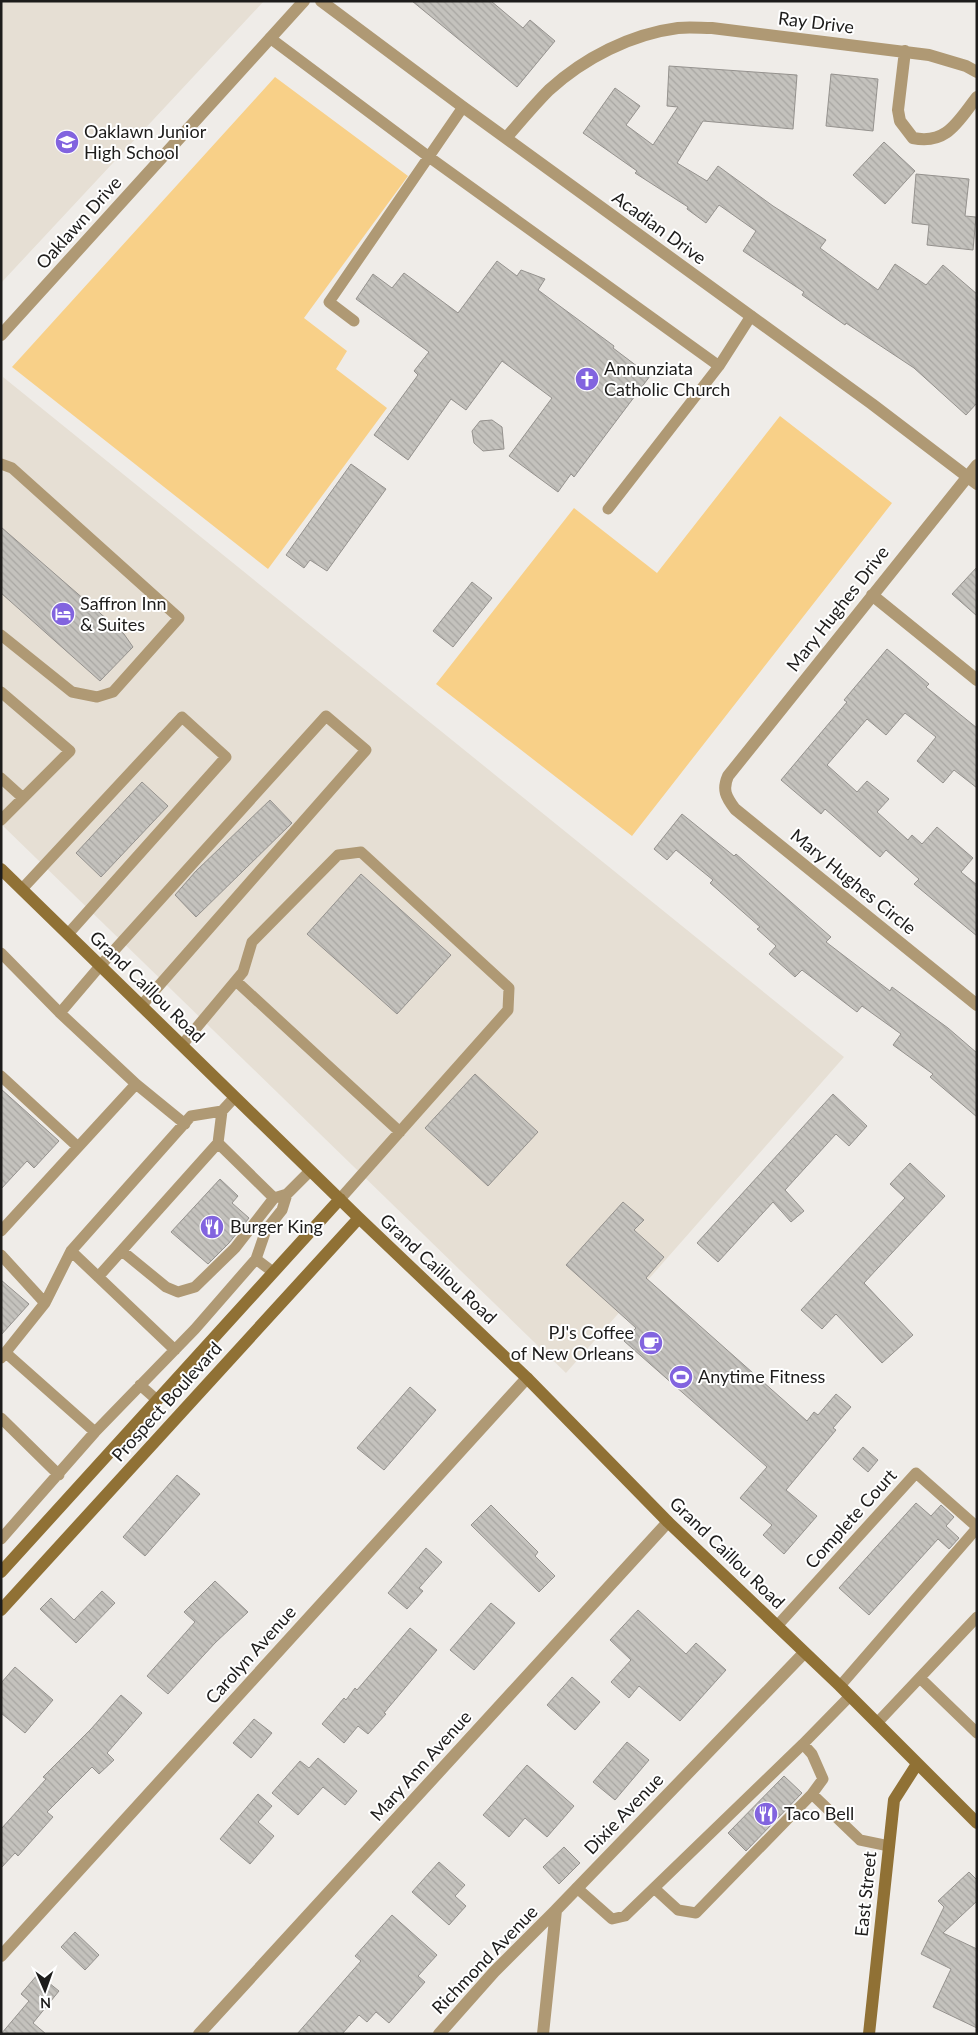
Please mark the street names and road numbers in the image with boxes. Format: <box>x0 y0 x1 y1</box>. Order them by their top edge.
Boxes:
street label: Ray Drive <box>777 6 855 38</box>
street label: Oaklawn Drive <box>31 171 126 273</box>
street label: Acadian Drive <box>608 186 711 269</box>
street label: Mary Hughes Drive <box>781 541 893 676</box>
street label: Mary Hughes Circle <box>786 824 921 939</box>
street label: Grand Caillou Road <box>86 926 210 1047</box>
street label: Grand Caillou Road <box>376 1209 502 1328</box>
street label: Prospect Boulevard <box>107 1337 226 1466</box>
street label: Complete Court <box>800 1464 901 1573</box>
street label: Grand Caillou Road <box>666 1492 790 1613</box>
street label: Carolyn Avenue <box>200 1601 300 1708</box>
street label: Mary Ann Avenue <box>365 1706 475 1825</box>
street label: Dixie Avenue <box>579 1768 667 1858</box>
street label: East Street <box>850 1850 880 1938</box>
street label: Richmond Avenue <box>427 1900 542 2018</box>

